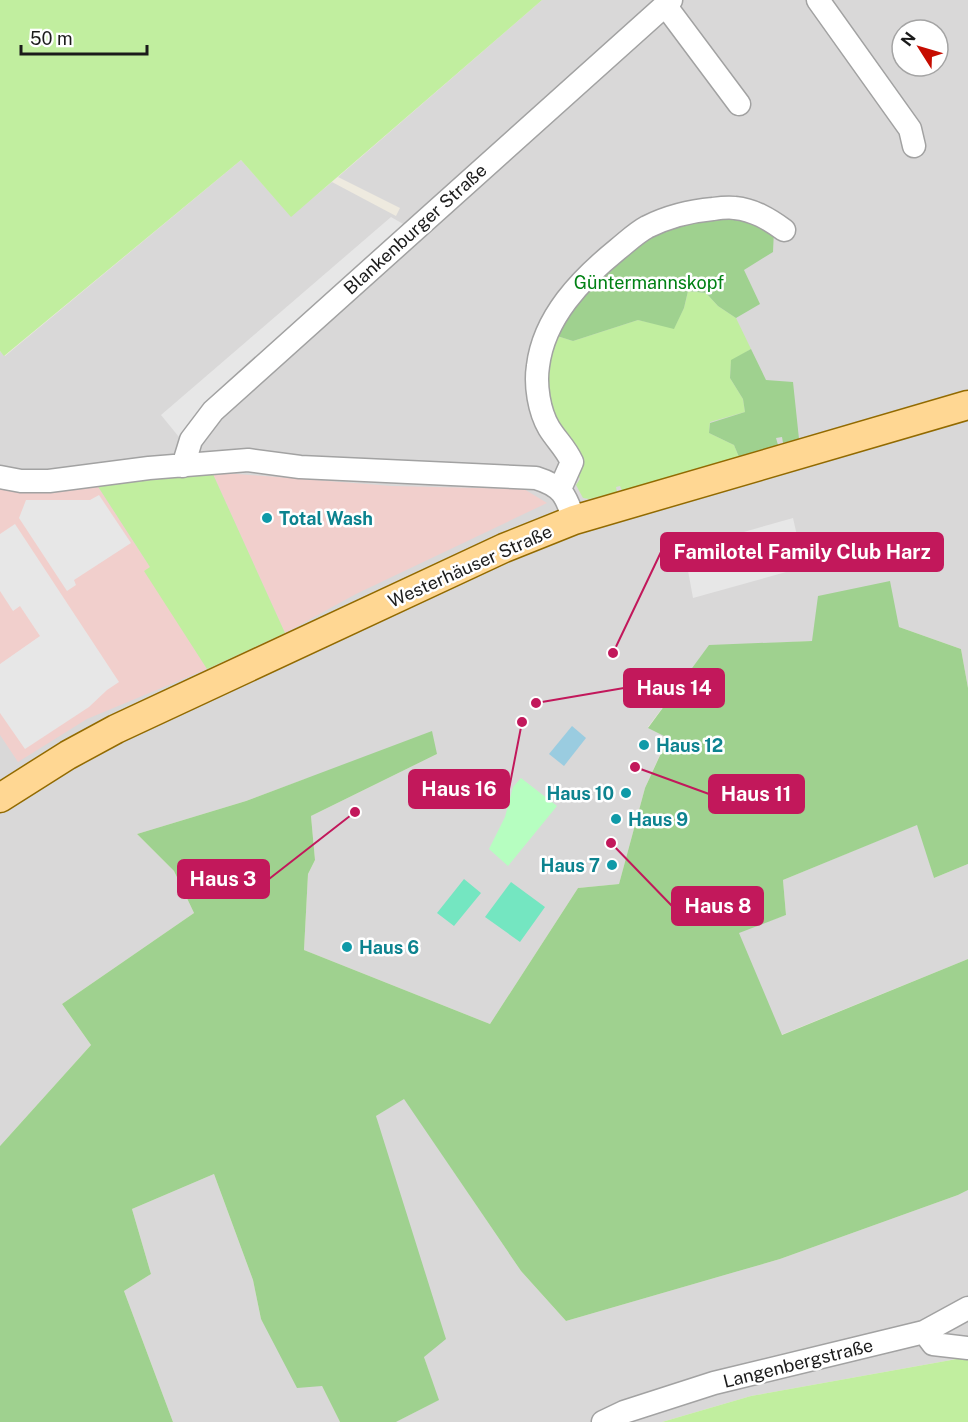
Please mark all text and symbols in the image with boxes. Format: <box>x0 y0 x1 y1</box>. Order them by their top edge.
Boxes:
scale bar <box>21 18 147 56</box>
north arrow <box>890 18 950 78</box>
text: 50 m <box>30 28 73 49</box>
text: N <box>897 29 920 50</box>
street label: Blankenburger Straße <box>339 159 491 299</box>
park label: Güntermannskopf <box>574 272 724 293</box>
place label: Total Wash <box>279 508 373 529</box>
marker: Total Wash <box>260 511 274 525</box>
street label: Westerhäuser Straße <box>385 520 555 612</box>
callout: Familotel Family Club Harz <box>661 533 943 571</box>
text: Familotel Family Club Harz <box>673 540 931 564</box>
callout: Haus 14 <box>624 669 724 707</box>
text: Haus 14 <box>636 676 712 700</box>
place label: Haus 12 <box>656 735 723 756</box>
marker: Haus 12 <box>637 738 651 752</box>
callout: Haus 16 <box>409 770 509 808</box>
callout: Haus 11 <box>709 775 804 813</box>
text: Haus 16 <box>421 777 497 801</box>
text: Haus 11 <box>721 782 791 806</box>
place label: Haus 10 <box>547 783 614 804</box>
marker: Haus 10 <box>619 786 633 800</box>
place label: Haus 9 <box>628 809 688 830</box>
marker: Haus 9 <box>609 812 623 826</box>
place label: Haus 7 <box>541 855 600 876</box>
marker: Haus 7 <box>605 858 619 872</box>
callout: Haus 3 <box>178 860 269 898</box>
text: Haus 3 <box>190 867 256 891</box>
callout: Haus 8 <box>672 887 763 925</box>
text: Haus 8 <box>685 894 751 918</box>
place label: Haus 6 <box>359 937 419 958</box>
marker: Haus 6 <box>340 940 354 954</box>
street label: Langenbergstraße <box>721 1334 875 1392</box>

